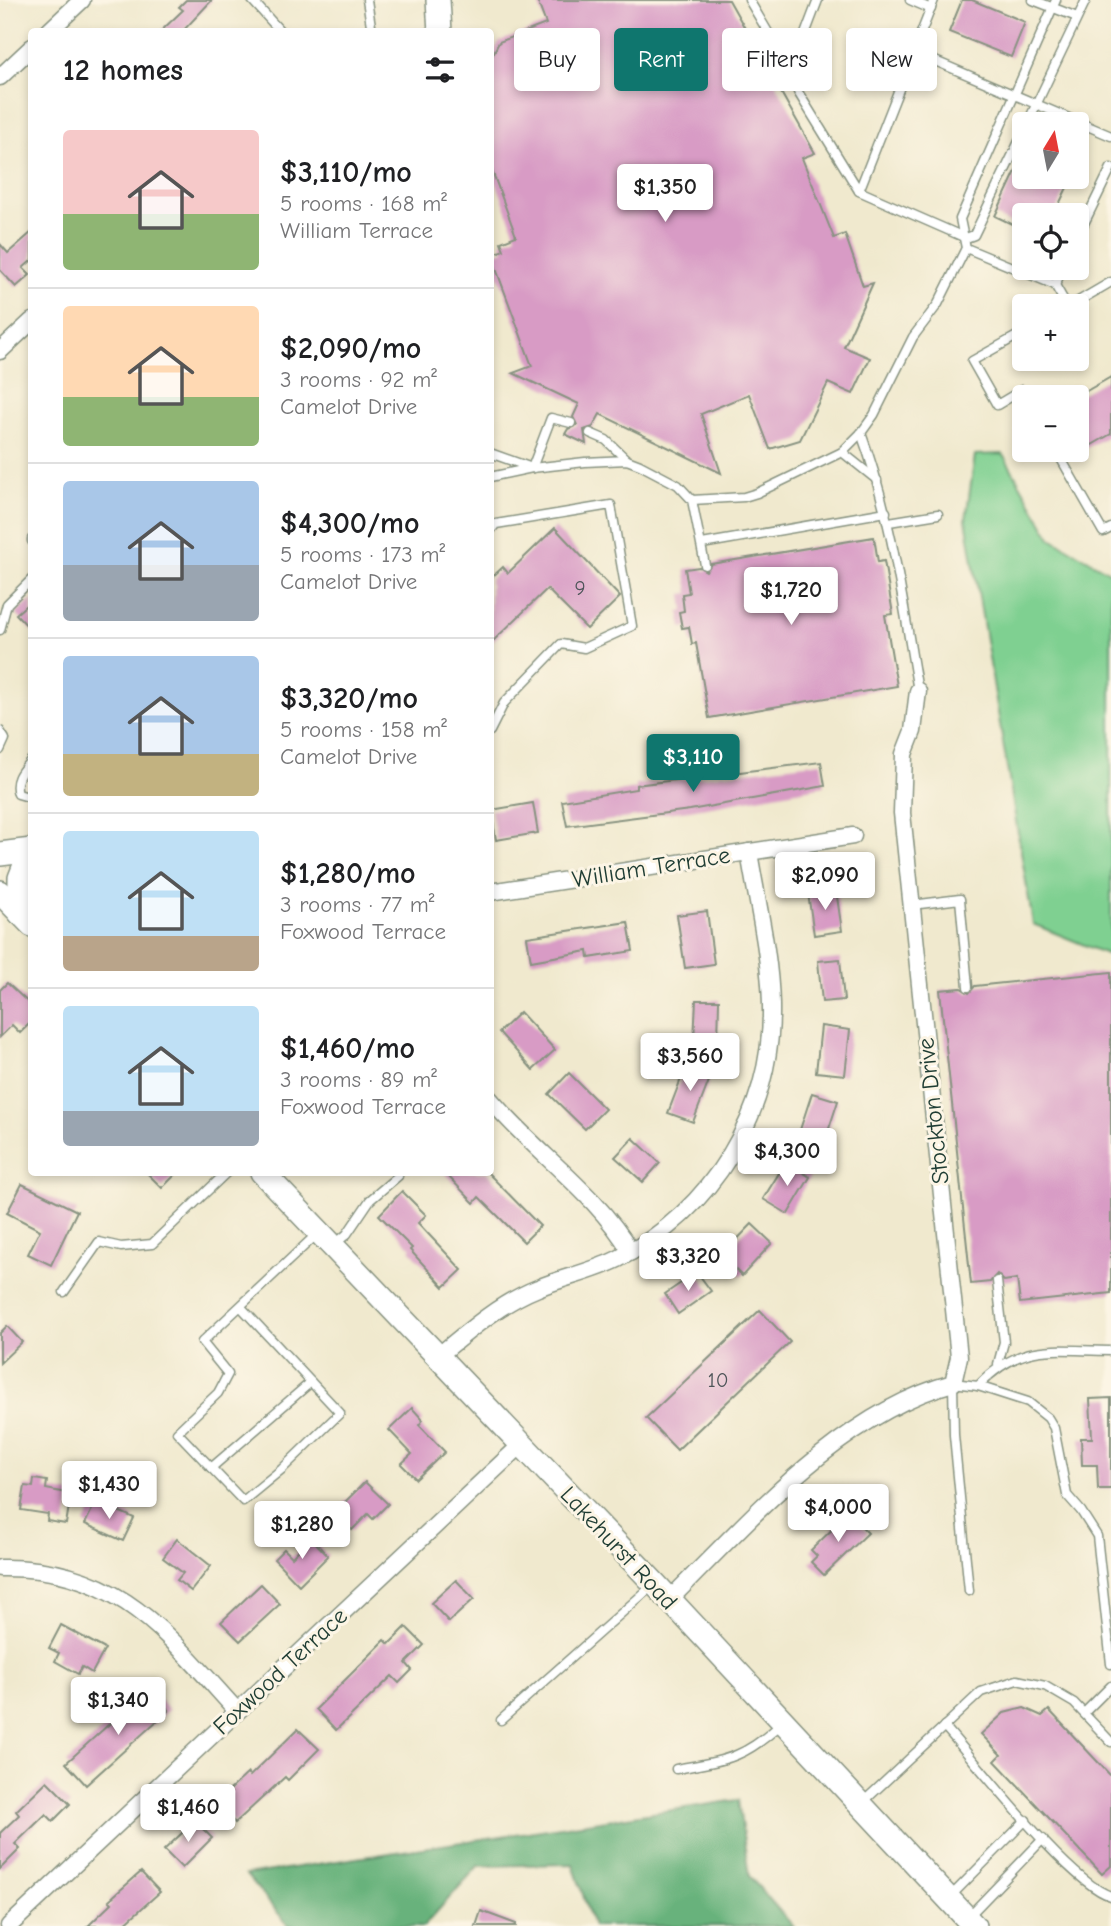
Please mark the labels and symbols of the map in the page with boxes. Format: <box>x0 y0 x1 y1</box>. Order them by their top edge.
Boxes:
north arrow <box>1012 112 1088 189</box>
pin: $1,350 <box>608 164 722 224</box>
pin: $1,720 <box>734 568 848 627</box>
house number: 9 <box>574 576 586 600</box>
pin: $3,110 <box>636 734 750 794</box>
street label: William Terrace <box>570 841 732 893</box>
pin: $2,090 <box>768 852 882 912</box>
pin: $3,560 <box>633 1034 747 1093</box>
street label: Stockton Drive <box>911 1036 955 1186</box>
pin: $4,300 <box>730 1128 844 1188</box>
pin: $3,320 <box>631 1234 745 1293</box>
house number: 10 <box>707 1368 729 1392</box>
pin: $1,430 <box>52 1462 166 1521</box>
street label: Lakehurst Road <box>555 1481 683 1615</box>
pin: $4,000 <box>781 1484 895 1544</box>
pin: $1,280 <box>245 1502 359 1561</box>
street label: Foxwood Terrace <box>207 1602 353 1740</box>
pin: $1,340 <box>61 1678 175 1737</box>
pin: $1,460 <box>131 1784 245 1844</box>

